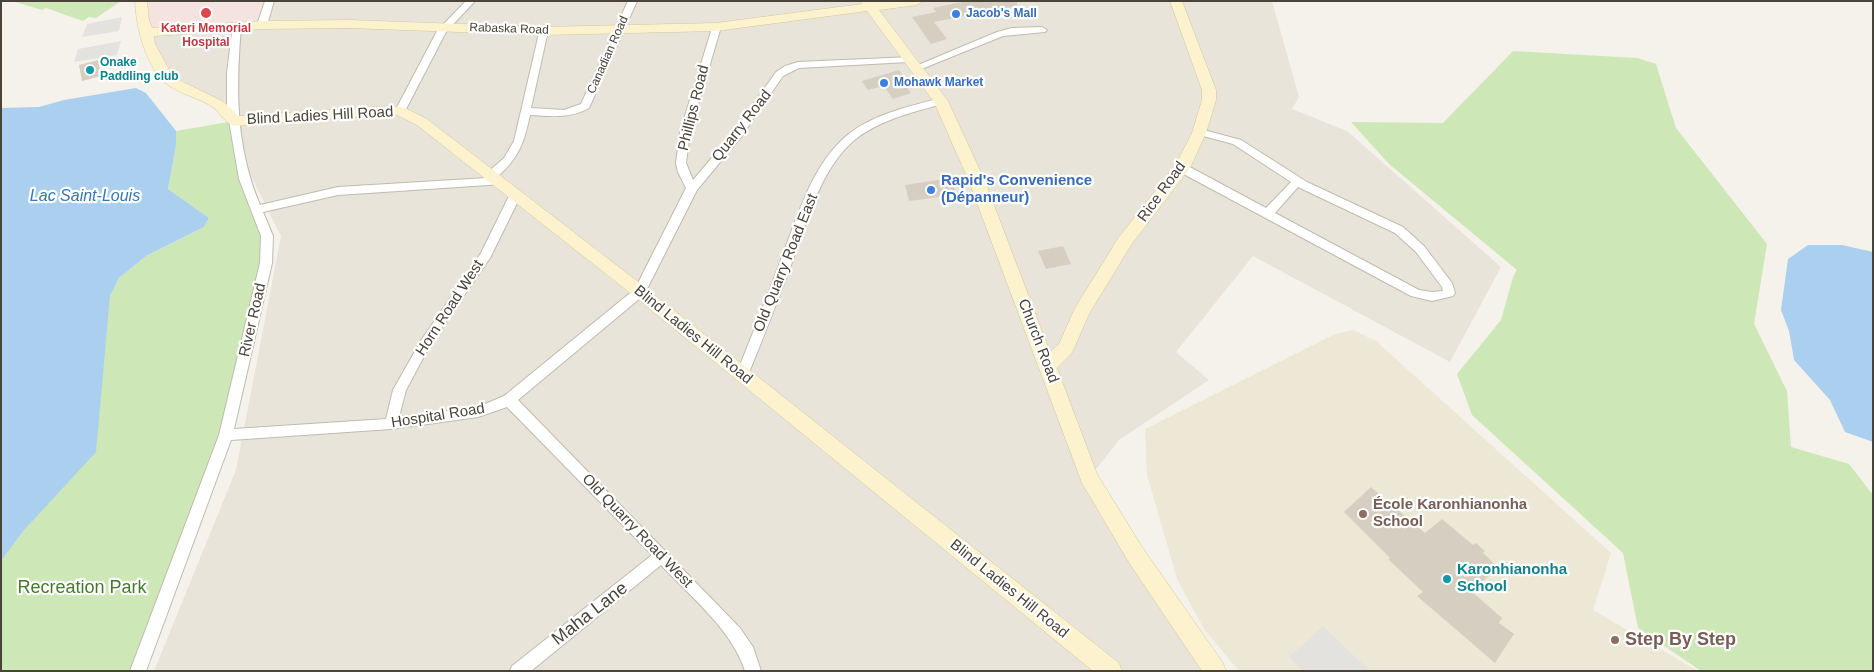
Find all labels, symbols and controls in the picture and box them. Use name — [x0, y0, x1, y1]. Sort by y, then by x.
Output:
marker: Kateri Memorial Hospital — [199, 6, 213, 20]
place label: Jacob's Mall — [966, 7, 1037, 21]
marker: Jacob's Mall — [950, 8, 962, 20]
street label: Canadian Road — [584, 14, 632, 96]
street label: Rabaska Road — [469, 20, 549, 38]
place label: Kateri Memorial Hospital — [161, 22, 251, 50]
place label: Onake Paddling club — [100, 56, 179, 84]
street label: Phillips Road — [675, 63, 713, 153]
marker: Onake Paddling club — [84, 64, 96, 76]
place label: Mohawk Market — [894, 76, 983, 90]
marker: Mohawk Market — [878, 77, 890, 89]
street label: Quarry Road — [708, 87, 776, 165]
street label: Blind Ladies Hill Road — [246, 103, 394, 129]
street label: Rice Road — [1134, 158, 1190, 226]
place label: Rapid's Convenience (Dépanneur) — [941, 172, 1092, 207]
marker: Rapid's Convenience (Dépanneur) — [925, 184, 937, 196]
water label: Lac Saint-Louis — [30, 187, 140, 207]
street label: Old Quarry Road East — [750, 191, 822, 335]
street label: Horn Road West — [412, 257, 488, 359]
street label: River Road — [236, 281, 270, 359]
street label: Blind Ladies Hill Road — [630, 282, 756, 388]
street label: Church Road — [1014, 297, 1062, 385]
street label: Hospital Road — [390, 400, 486, 432]
street label: Old Quarry Road West — [578, 470, 696, 592]
place label: École Karonhianonha School — [1373, 496, 1527, 531]
marker: École Karonhianonha School — [1357, 508, 1369, 520]
street label: Blind Ladies Hill Road — [946, 536, 1072, 642]
place label: Karonhianonha School — [1457, 561, 1567, 596]
marker: Karonhianonha School — [1441, 573, 1453, 585]
park label: Recreation Park — [17, 577, 147, 599]
street label: Maha Lane — [548, 578, 632, 650]
place label: Step By Step — [1625, 629, 1736, 651]
marker: Step By Step — [1609, 634, 1621, 646]

